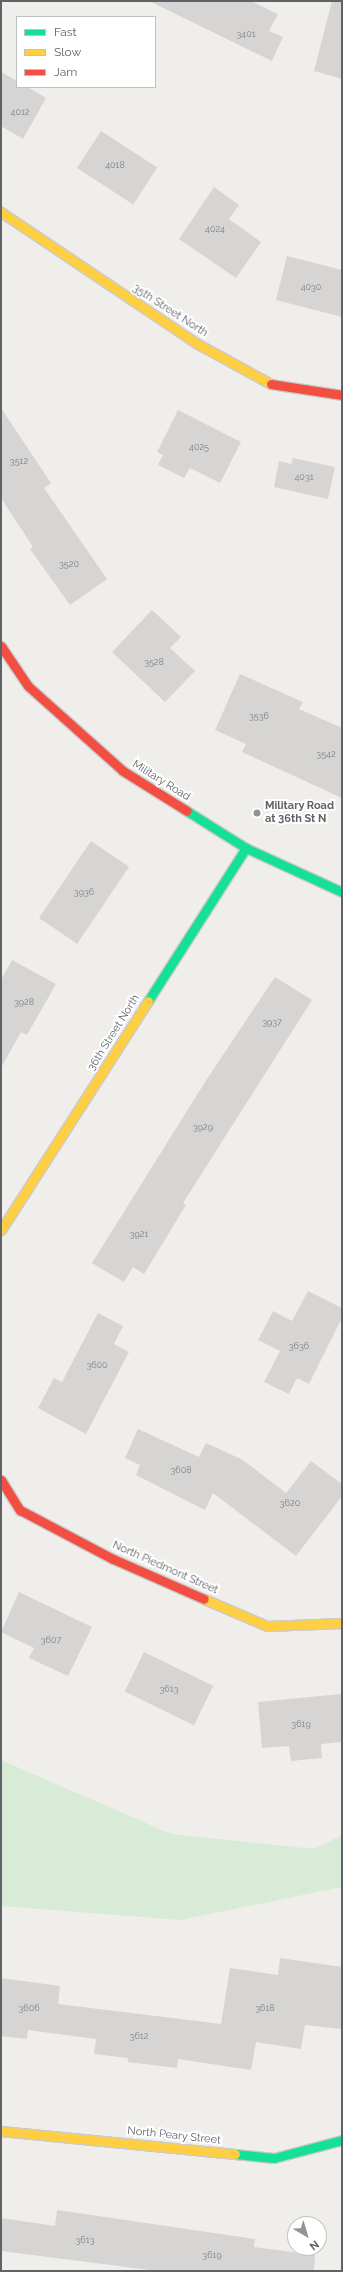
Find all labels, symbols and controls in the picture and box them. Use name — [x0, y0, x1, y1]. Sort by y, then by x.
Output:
legend — [16, 16, 156, 88]
text: Fast — [54, 25, 77, 39]
house number: 3401 — [236, 29, 256, 39]
text: Slow — [54, 45, 81, 59]
text: Jam — [54, 65, 77, 79]
house number: 4012 — [11, 107, 29, 117]
house number: 4018 — [105, 160, 125, 170]
house number: 4024 — [205, 224, 225, 234]
street label: 35th Street North — [130, 282, 210, 340]
house number: 4030 — [301, 282, 321, 292]
house number: 4025 — [189, 442, 209, 452]
house number: 3512 — [10, 456, 28, 466]
house number: 4031 — [294, 472, 314, 482]
house number: 3520 — [59, 559, 79, 569]
house number: 3528 — [144, 657, 164, 667]
house number: 3536 — [249, 711, 269, 721]
house number: 3542 — [316, 749, 336, 759]
street label: Military Road — [129, 758, 193, 804]
place label: Military Road at 36th St N — [265, 800, 334, 826]
marker: Military Road at 36th St N — [252, 808, 262, 818]
house number: 3936 — [74, 887, 94, 897]
street label: 36th Street North — [85, 992, 143, 1074]
house number: 3928 — [14, 997, 34, 1007]
house number: 3937 — [262, 1017, 282, 1027]
house number: 3929 — [193, 1122, 213, 1132]
house number: 3921 — [130, 1229, 148, 1239]
house number: 3636 — [289, 1341, 309, 1351]
house number: 3600 — [86, 1360, 108, 1370]
house number: 3608 — [170, 1465, 192, 1475]
house number: 3620 — [280, 1498, 300, 1508]
street label: North Piedmont Street — [110, 1539, 220, 1597]
house number: 3607 — [41, 1635, 61, 1645]
house number: 3613 — [160, 1684, 178, 1694]
house number: 3619 — [291, 1719, 311, 1729]
house number: 3606 — [18, 2003, 40, 2013]
house number: 3618 — [255, 2003, 275, 2013]
house number: 3612 — [130, 2031, 148, 2041]
street label: North Peary Street — [127, 2125, 221, 2147]
north arrow — [287, 2216, 327, 2256]
house number: 3613 — [76, 2235, 94, 2245]
text: N — [307, 2237, 321, 2253]
house number: 3619 — [202, 2250, 222, 2260]

